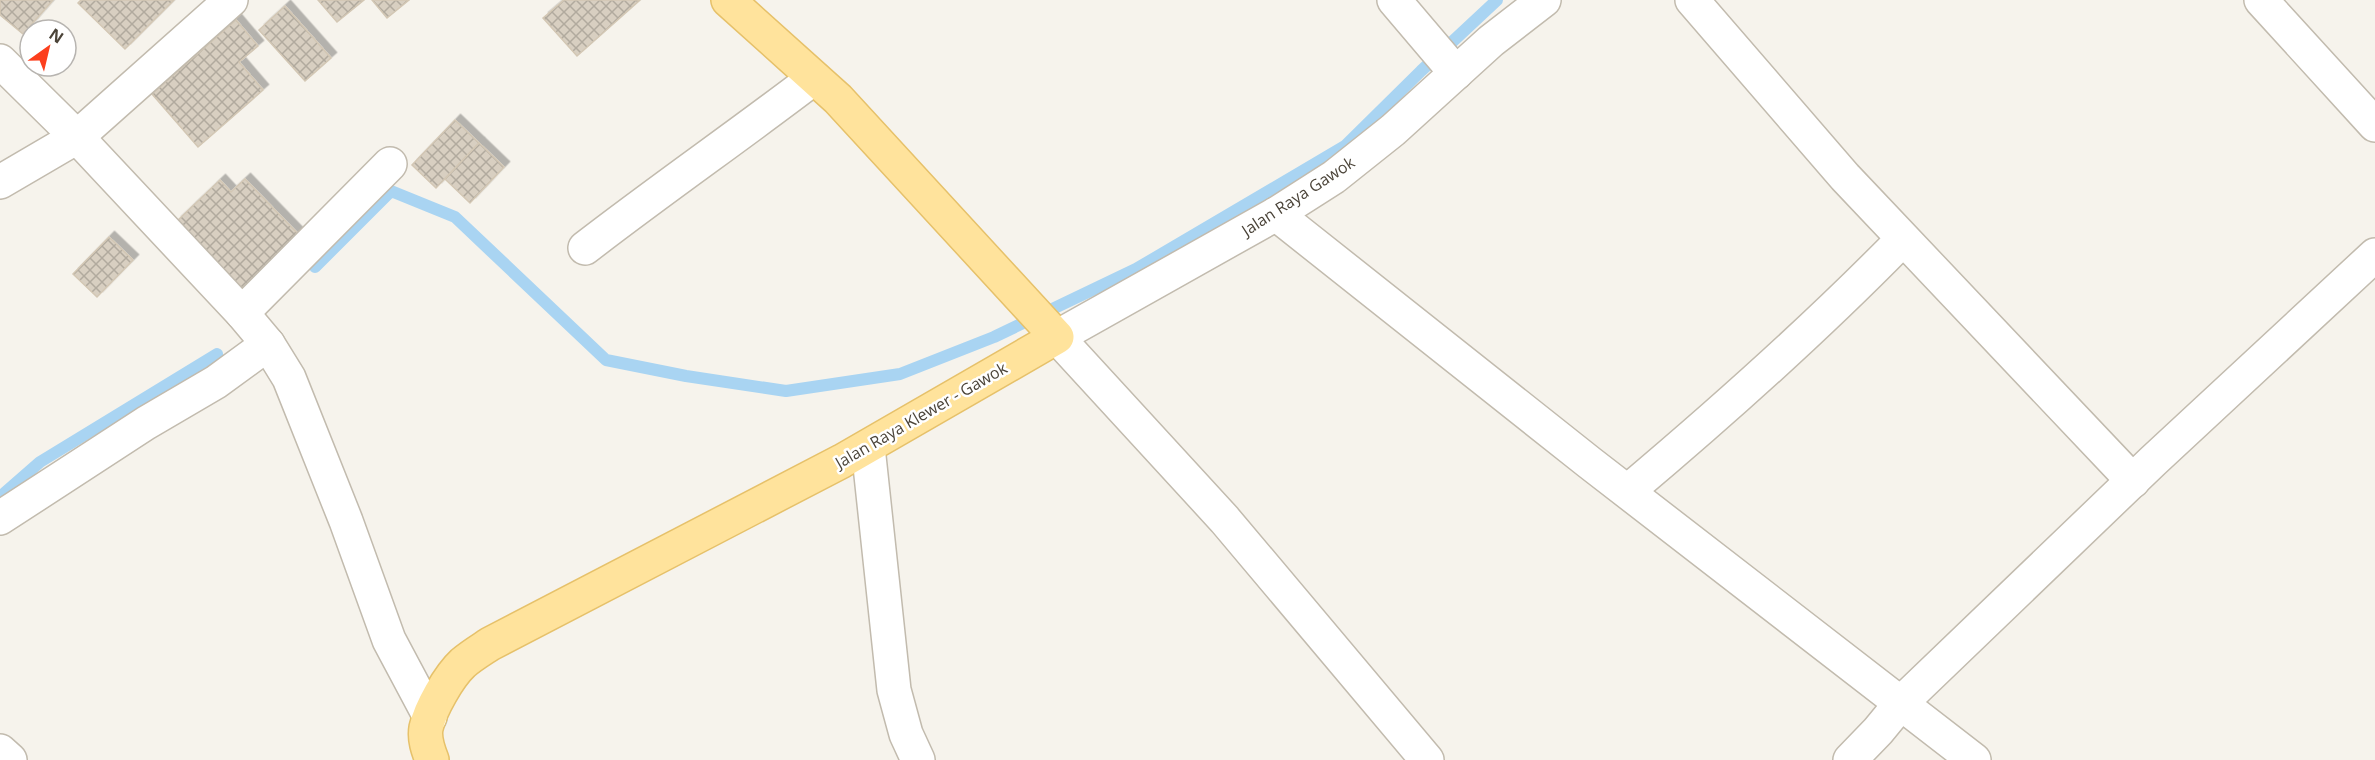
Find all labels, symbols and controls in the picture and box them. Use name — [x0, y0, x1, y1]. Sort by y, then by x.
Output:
north arrow — [18, 18, 78, 78]
text: N — [45, 23, 68, 48]
street label: Jalan Raya Gawok — [1235, 151, 1359, 242]
street label: Jalan Raya Klewer - Gawok — [829, 356, 1011, 474]

